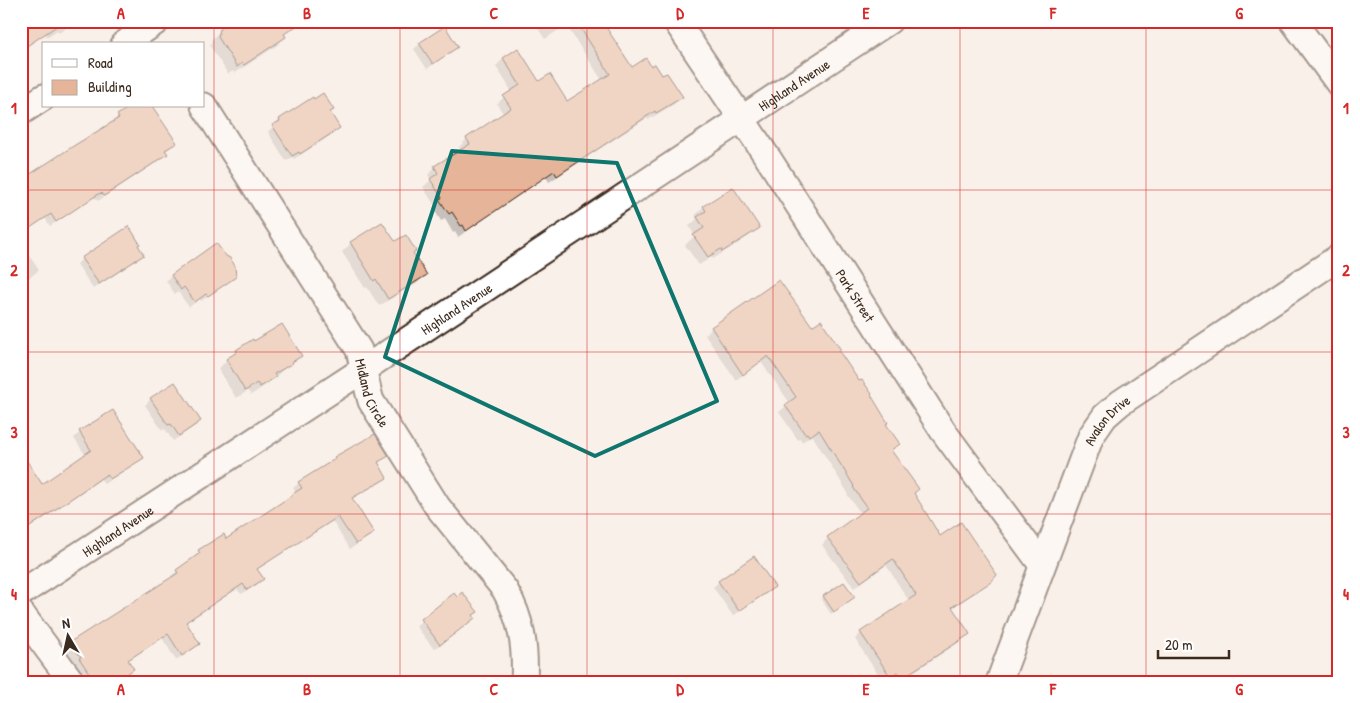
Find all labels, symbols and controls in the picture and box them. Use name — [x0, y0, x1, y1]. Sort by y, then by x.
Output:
text: A — [117, 2, 125, 24]
text: B — [303, 2, 311, 24]
text: C — [490, 2, 499, 24]
text: D — [676, 2, 684, 24]
text: E — [862, 2, 870, 24]
text: F — [1049, 2, 1057, 24]
text: G — [1235, 2, 1243, 24]
legend — [42, 42, 205, 108]
text: Road — [88, 52, 113, 73]
street label: Highland Avenue — [754, 54, 833, 115]
text: Building — [88, 76, 132, 97]
text: 1 — [11, 97, 17, 119]
text: 1 — [1343, 97, 1349, 119]
text: 2 — [10, 259, 18, 281]
text: 2 — [1342, 259, 1350, 281]
street label: Park Street — [832, 265, 880, 325]
street label: Highland Avenue — [417, 277, 496, 339]
street label: Midland Circle — [352, 357, 394, 431]
street label: Avalon Drive — [1079, 389, 1134, 448]
text: 3 — [10, 421, 18, 443]
text: 3 — [1342, 421, 1350, 443]
street label: Highland Avenue — [78, 500, 157, 560]
text: 4 — [11, 583, 17, 605]
text: 4 — [1343, 583, 1349, 605]
north arrow — [42, 610, 92, 660]
text: N — [61, 613, 72, 633]
scale bar — [1158, 628, 1229, 660]
text: 20 m — [1165, 634, 1192, 655]
text: A — [117, 678, 125, 700]
text: B — [303, 678, 311, 700]
text: C — [490, 678, 499, 700]
text: D — [676, 678, 684, 700]
text: E — [862, 678, 870, 700]
text: F — [1049, 678, 1057, 700]
text: G — [1235, 678, 1243, 700]

